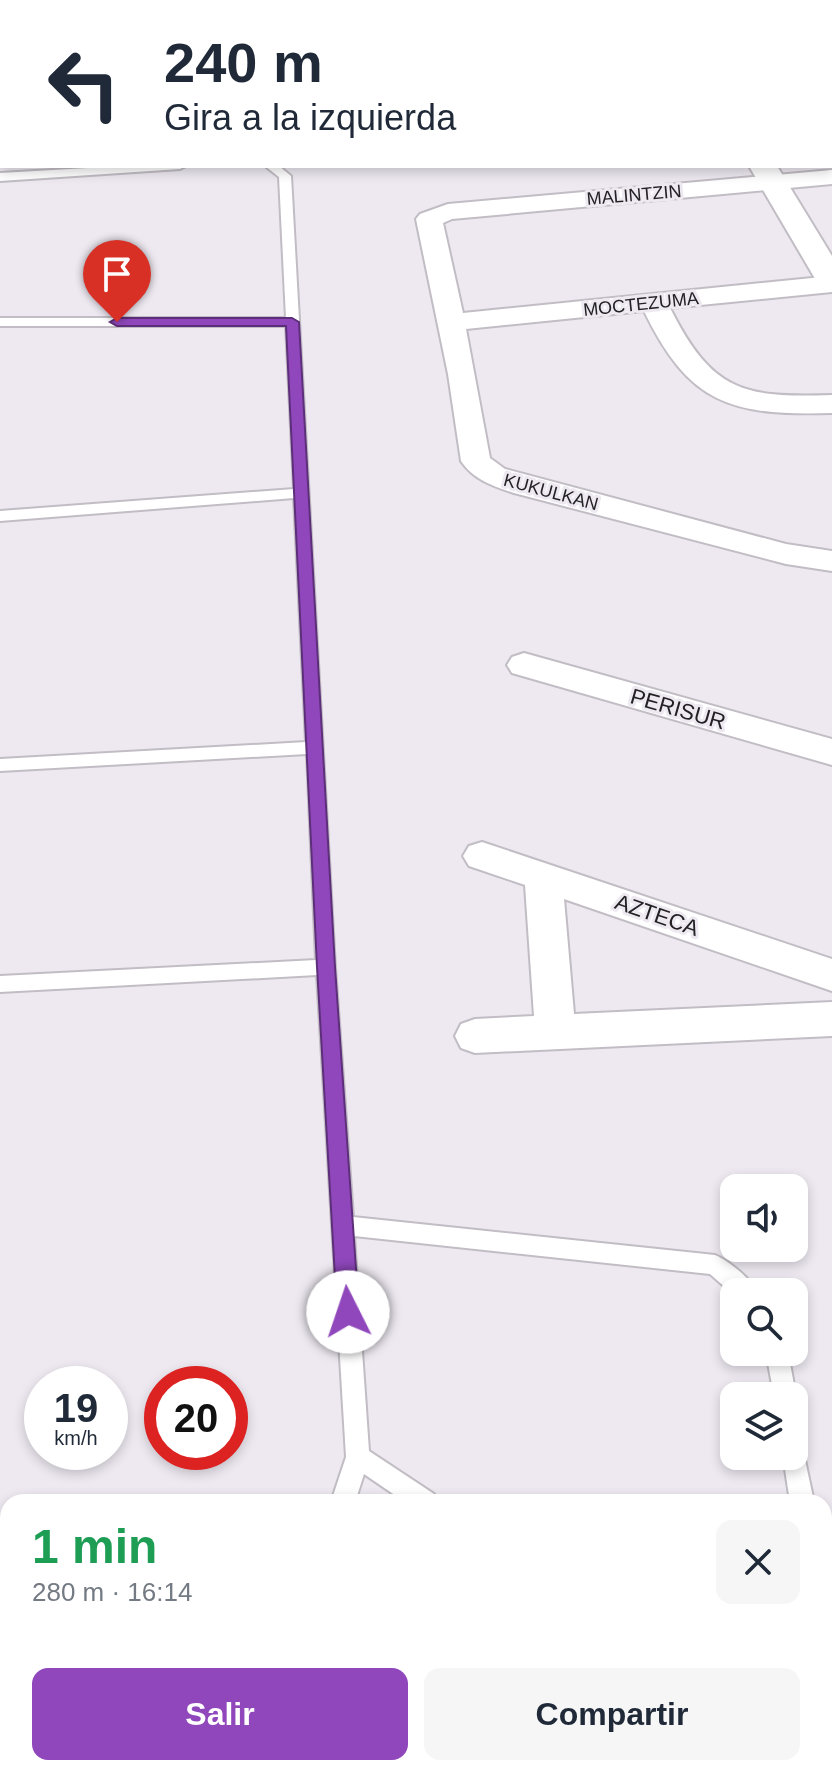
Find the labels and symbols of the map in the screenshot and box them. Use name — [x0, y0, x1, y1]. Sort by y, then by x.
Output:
street label: MALINTZIN — [586, 181, 682, 209]
pin — [83, 240, 151, 322]
street label: MOCTEZUMA — [582, 288, 700, 320]
street label: KUKULKAN — [502, 470, 600, 514]
street label: PERISUR — [628, 684, 728, 734]
street label: AZTECA — [612, 889, 702, 941]
position arrow — [306, 1270, 390, 1354]
speed limit sign: 20 — [144, 1366, 248, 1470]

